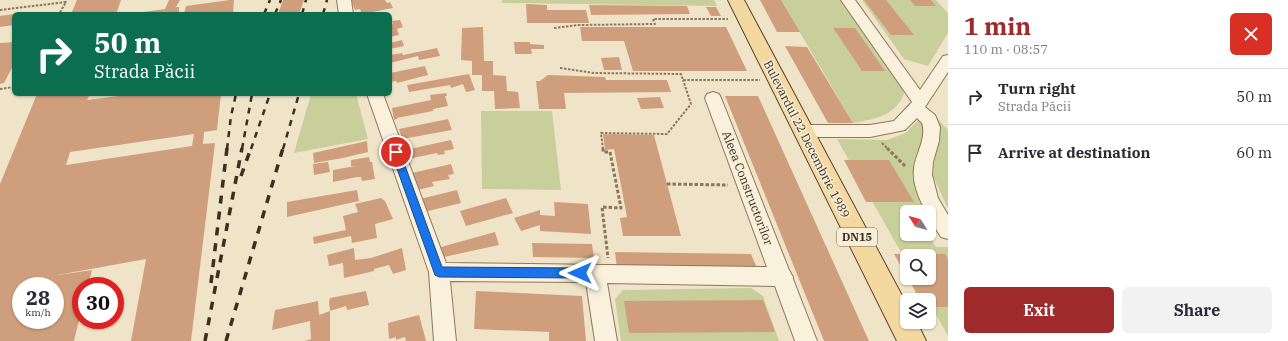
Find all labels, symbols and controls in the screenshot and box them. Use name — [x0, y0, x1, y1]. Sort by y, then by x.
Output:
text: 1 min — [964, 10, 1031, 42]
button: close — [1230, 13, 1272, 55]
text: 50 m — [94, 24, 161, 61]
icon: right — [28, 28, 80, 80]
text: 110 m · 08:57 — [964, 41, 1048, 58]
street label: Bulevardul 22 Decembrie 1989 — [761, 58, 853, 220]
text: Strada Păcii — [94, 60, 195, 83]
text: Turn right — [998, 79, 1076, 98]
icon: right — [964, 86, 986, 108]
text: 50 m — [1236, 87, 1272, 106]
text: Strada Păcii — [998, 98, 1071, 115]
street label: Aleea Constructorilor — [719, 129, 777, 248]
pin — [379, 135, 413, 169]
icon: arrive — [385, 141, 407, 163]
icon: arrive — [964, 142, 986, 164]
text: Arrive at destination — [998, 143, 1150, 162]
text: 60 m — [1236, 143, 1272, 162]
north arrow — [900, 205, 936, 241]
map controls — [900, 205, 936, 329]
road number: DN15 — [837, 228, 877, 246]
button: search — [900, 249, 936, 285]
position arrow — [559, 252, 601, 294]
speed limit sign: 30 — [72, 277, 124, 329]
text: 28 — [26, 284, 50, 311]
button: Exit — [964, 287, 1114, 333]
button: Share — [1122, 287, 1272, 333]
button: layers — [900, 293, 936, 329]
text: km/h — [25, 306, 51, 319]

